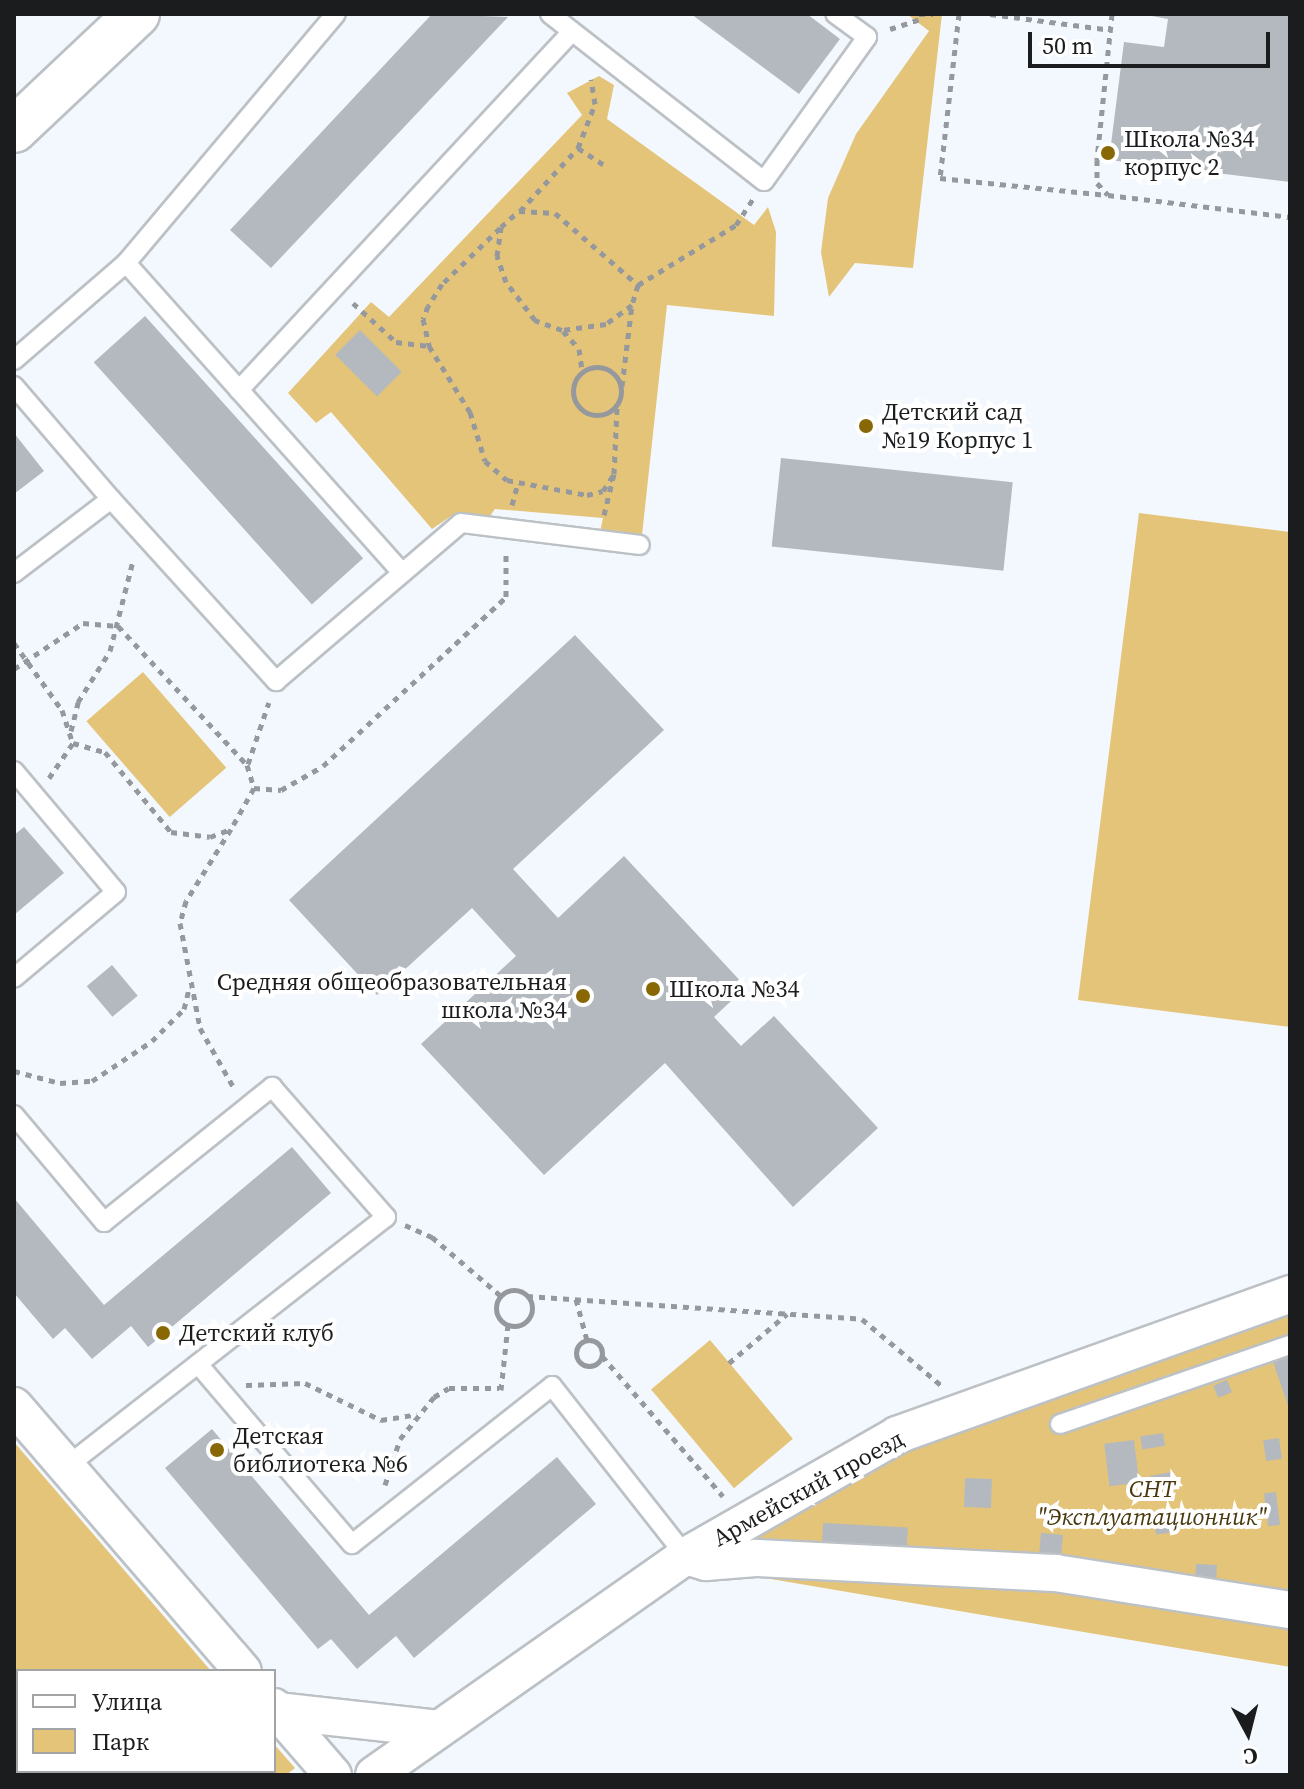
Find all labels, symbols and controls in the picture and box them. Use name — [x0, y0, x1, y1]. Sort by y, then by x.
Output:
scale bar — [1032, 16, 1274, 66]
text: 50 m — [1042, 29, 1093, 62]
place label: Школа №34 корпус 2 — [1124, 125, 1254, 181]
marker: Школа №34 корпус 2 — [1099, 144, 1117, 162]
place label: Детский сад №19 Корпус 1 — [882, 398, 1033, 454]
marker: Детский сад №19 Корпус 1 — [857, 417, 875, 435]
place label: Средняя общеобразовательная школа №34 — [217, 968, 567, 1024]
place label: Школа №34 — [669, 975, 799, 1003]
marker: Школа №34 — [644, 980, 662, 998]
marker: Средняя общеобразовательная школа №34 — [574, 987, 592, 1005]
place label: Детский клуб — [179, 1319, 334, 1347]
marker: Детский клуб — [154, 1324, 172, 1342]
place label: Детская библиотека №6 — [233, 1422, 408, 1478]
street label: Армейский проезд — [707, 1424, 909, 1552]
marker: Детская библиотека №6 — [208, 1441, 226, 1459]
park label: СНТ "Эксплуатационник" — [1037, 1475, 1267, 1531]
legend — [16, 1669, 276, 1773]
text: Улица — [92, 1685, 162, 1718]
north arrow — [1208, 1693, 1288, 1773]
text: Парк — [92, 1725, 149, 1758]
text: С — [1242, 1741, 1260, 1773]

